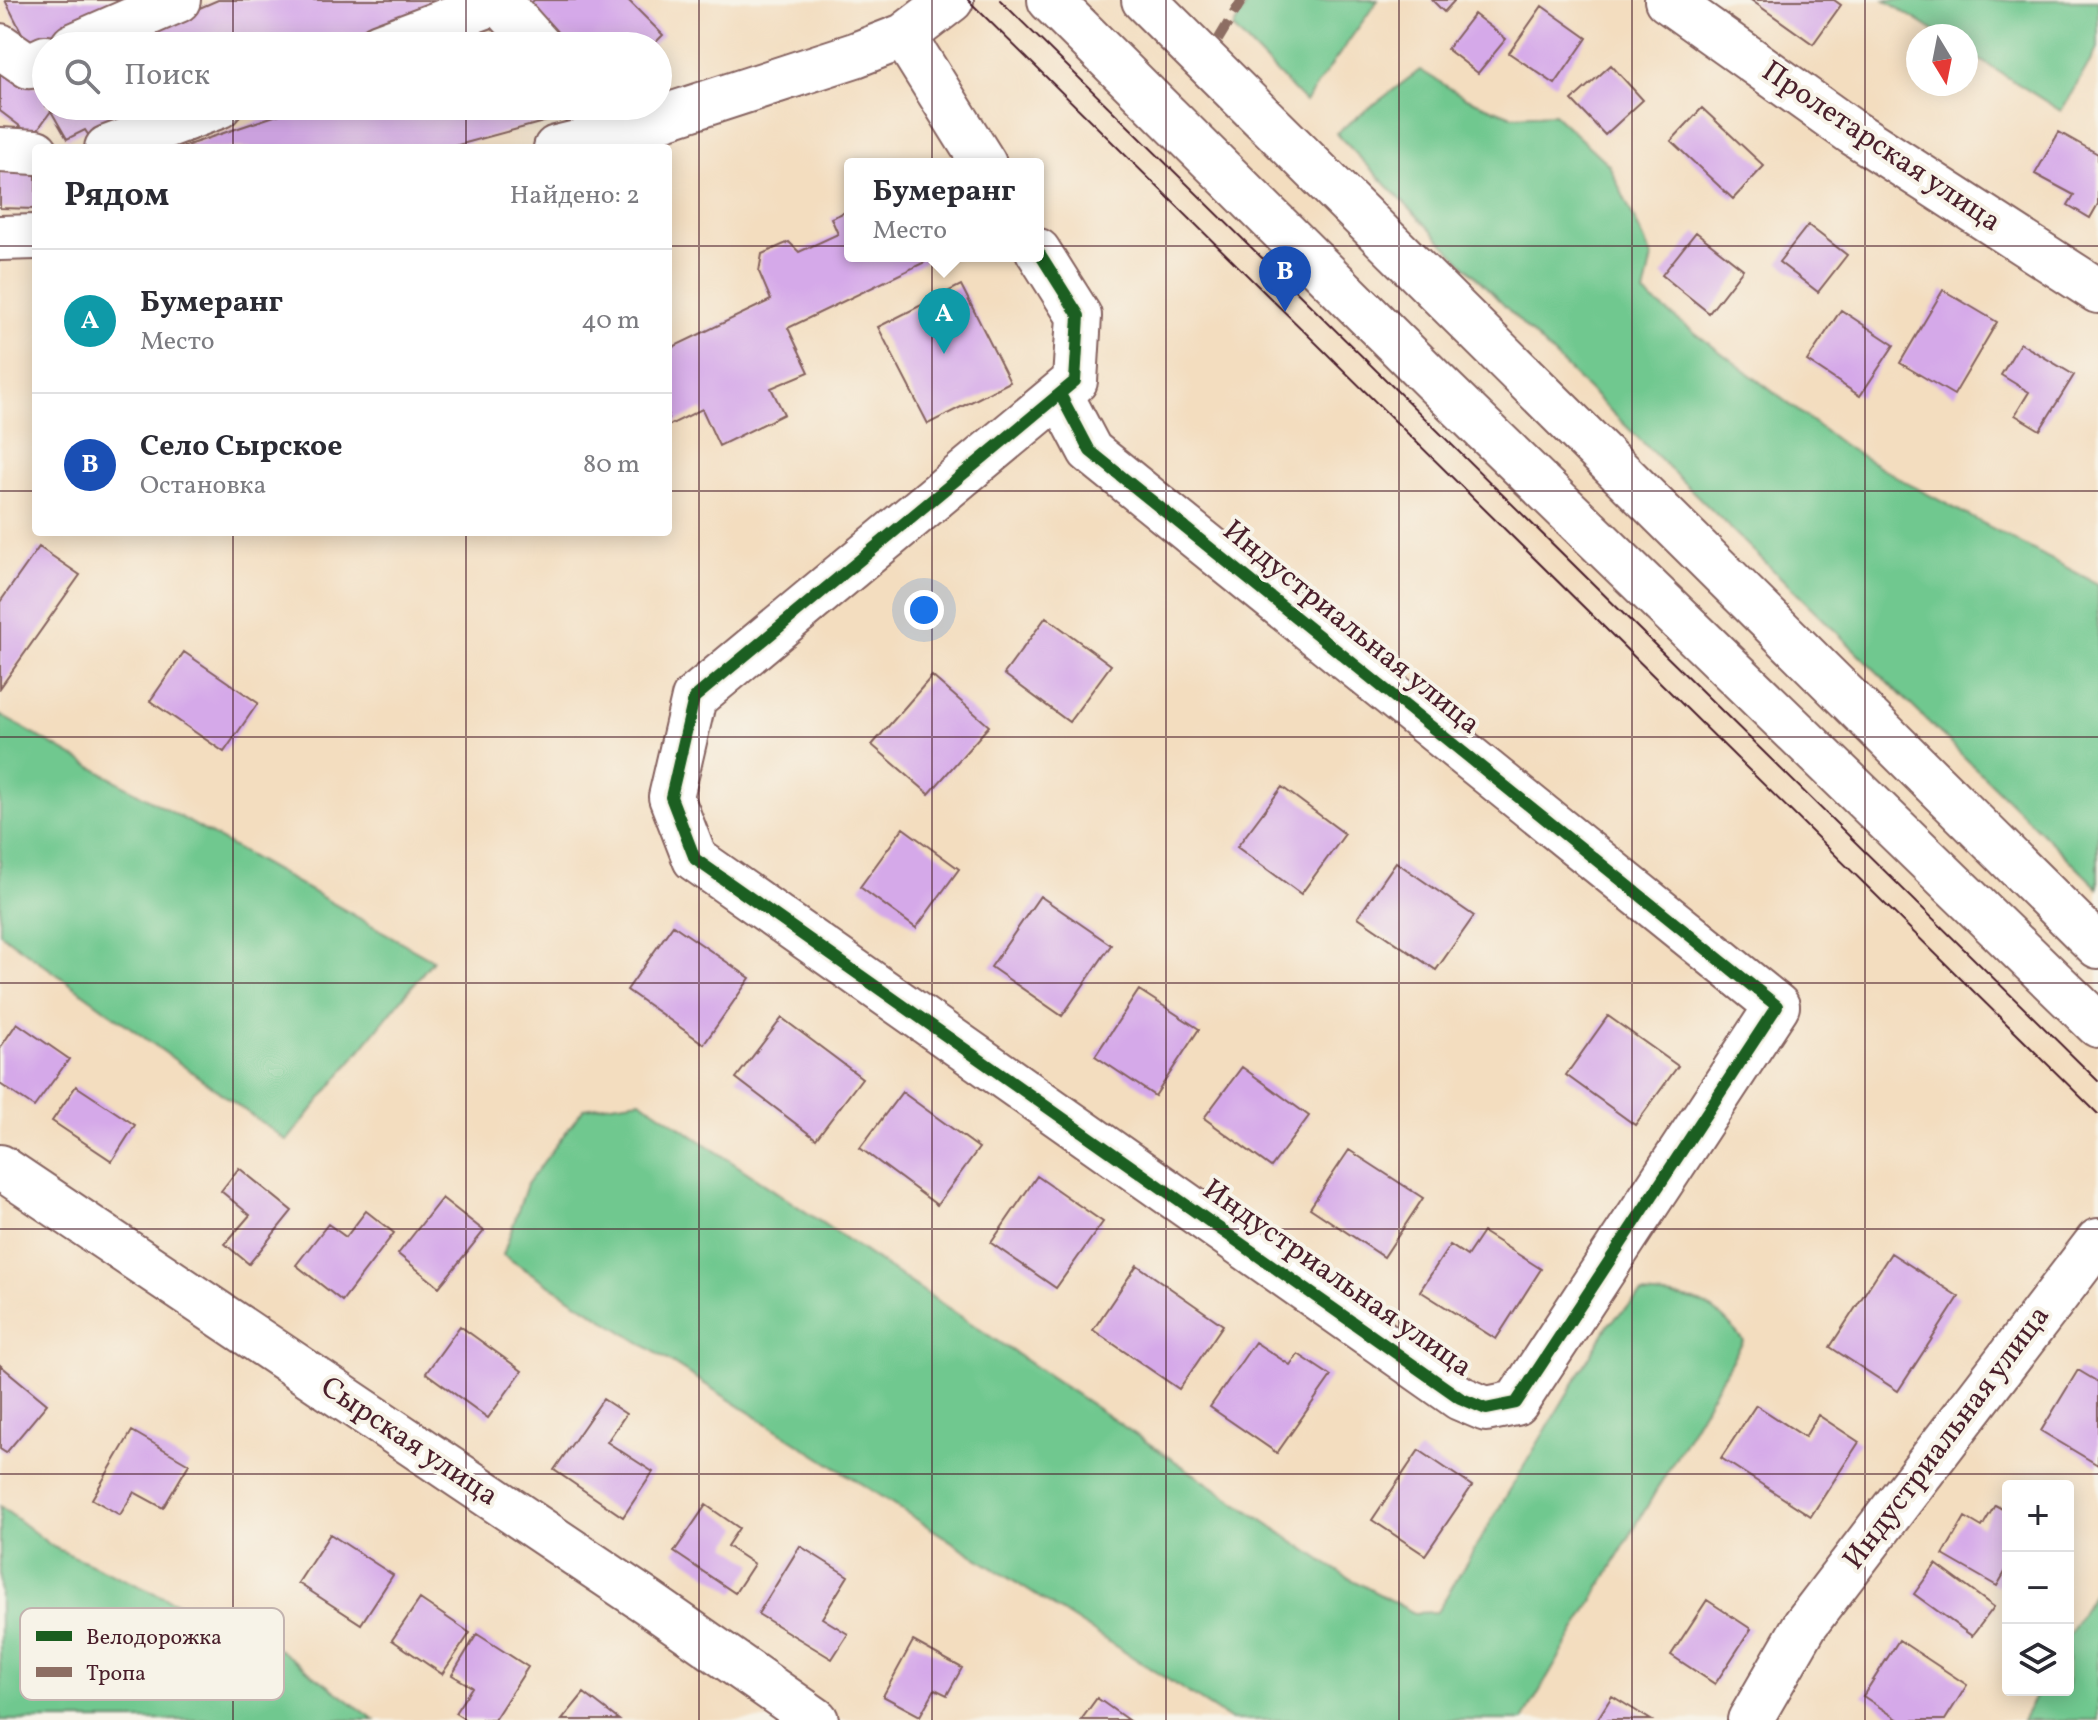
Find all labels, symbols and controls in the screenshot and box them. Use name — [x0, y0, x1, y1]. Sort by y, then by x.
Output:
north arrow — [1906, 24, 1978, 96]
search box — [32, 32, 672, 120]
street label: Пролетарская улица — [1753, 51, 2009, 243]
icon: search — [60, 54, 104, 98]
text: Поиск — [124, 55, 210, 97]
popup — [844, 158, 1044, 262]
text: Бумеранг — [872, 171, 1016, 213]
text: Рядом — [64, 173, 169, 220]
text: Найдено: 2 — [510, 178, 640, 214]
text: Место — [872, 213, 947, 249]
pin: B — [1259, 246, 1311, 312]
text: Бумеранг — [140, 282, 283, 324]
pin: A — [918, 288, 970, 354]
text: A — [81, 303, 99, 339]
text: 40 m — [581, 303, 640, 339]
text: Место — [140, 324, 215, 360]
text: Село Сырское — [140, 426, 343, 468]
text: B — [81, 447, 99, 483]
text: 80 m — [583, 447, 640, 483]
text: Остановка — [140, 468, 266, 504]
street label: Индустриальная улица — [1213, 511, 1489, 745]
your location — [904, 590, 944, 630]
street label: Индустриальная улица — [1194, 1170, 1480, 1388]
street label: Индустриальная улица — [1834, 1297, 2060, 1579]
street label: Сырская улица — [312, 1367, 506, 1517]
map controls — [2002, 1480, 2074, 1696]
button: + — [2002, 1480, 2074, 1552]
button: − — [2002, 1552, 2074, 1624]
legend — [20, 1608, 284, 1700]
text: Велодорожка — [86, 1623, 222, 1654]
button: layers — [2002, 1624, 2074, 1696]
text: Тропа — [86, 1659, 146, 1690]

